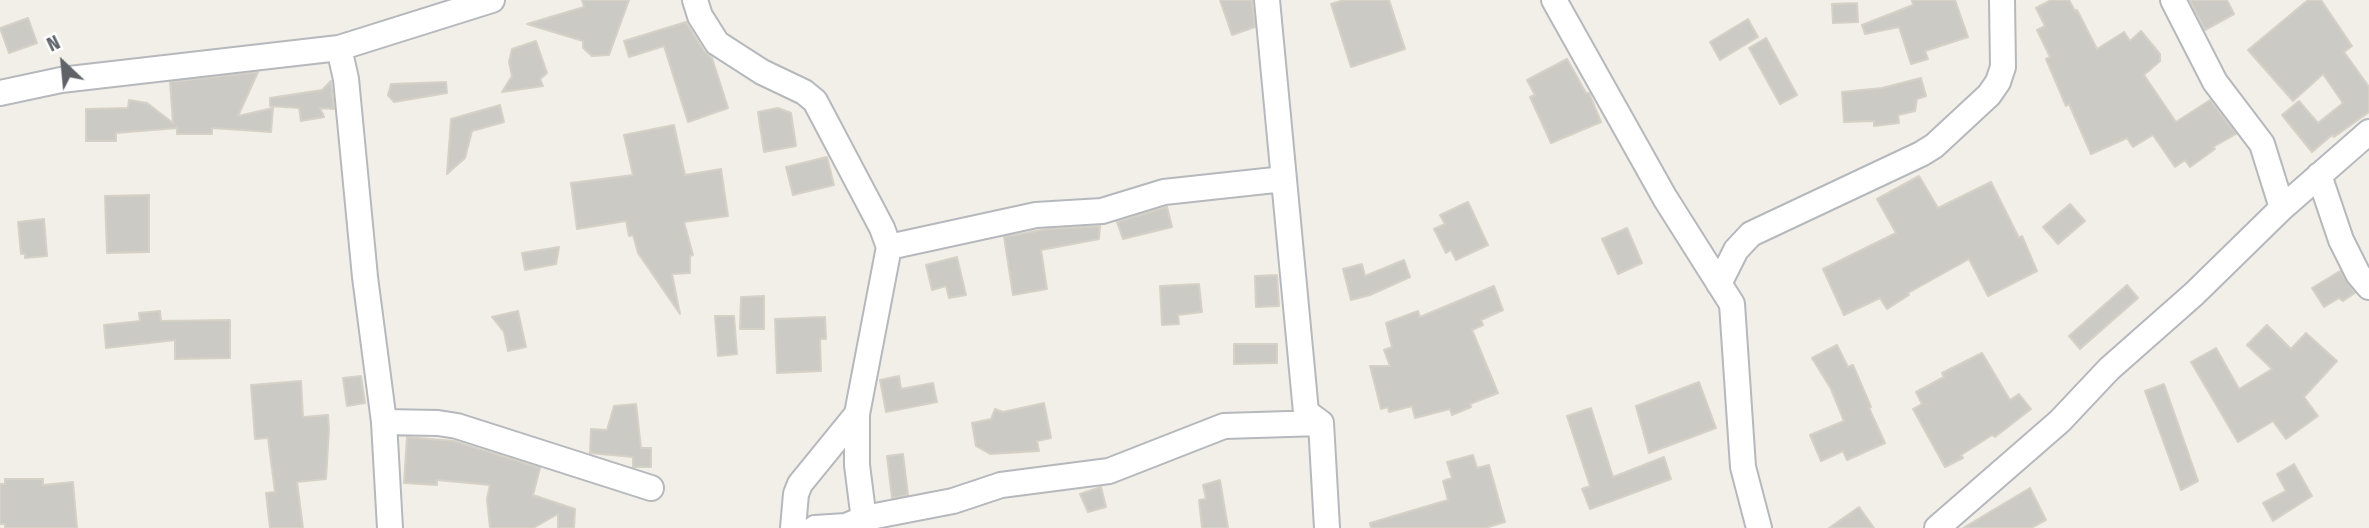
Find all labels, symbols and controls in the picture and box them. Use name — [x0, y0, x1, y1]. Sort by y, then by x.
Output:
north arrow — [28, 28, 98, 98]
text: N — [43, 31, 64, 57]

